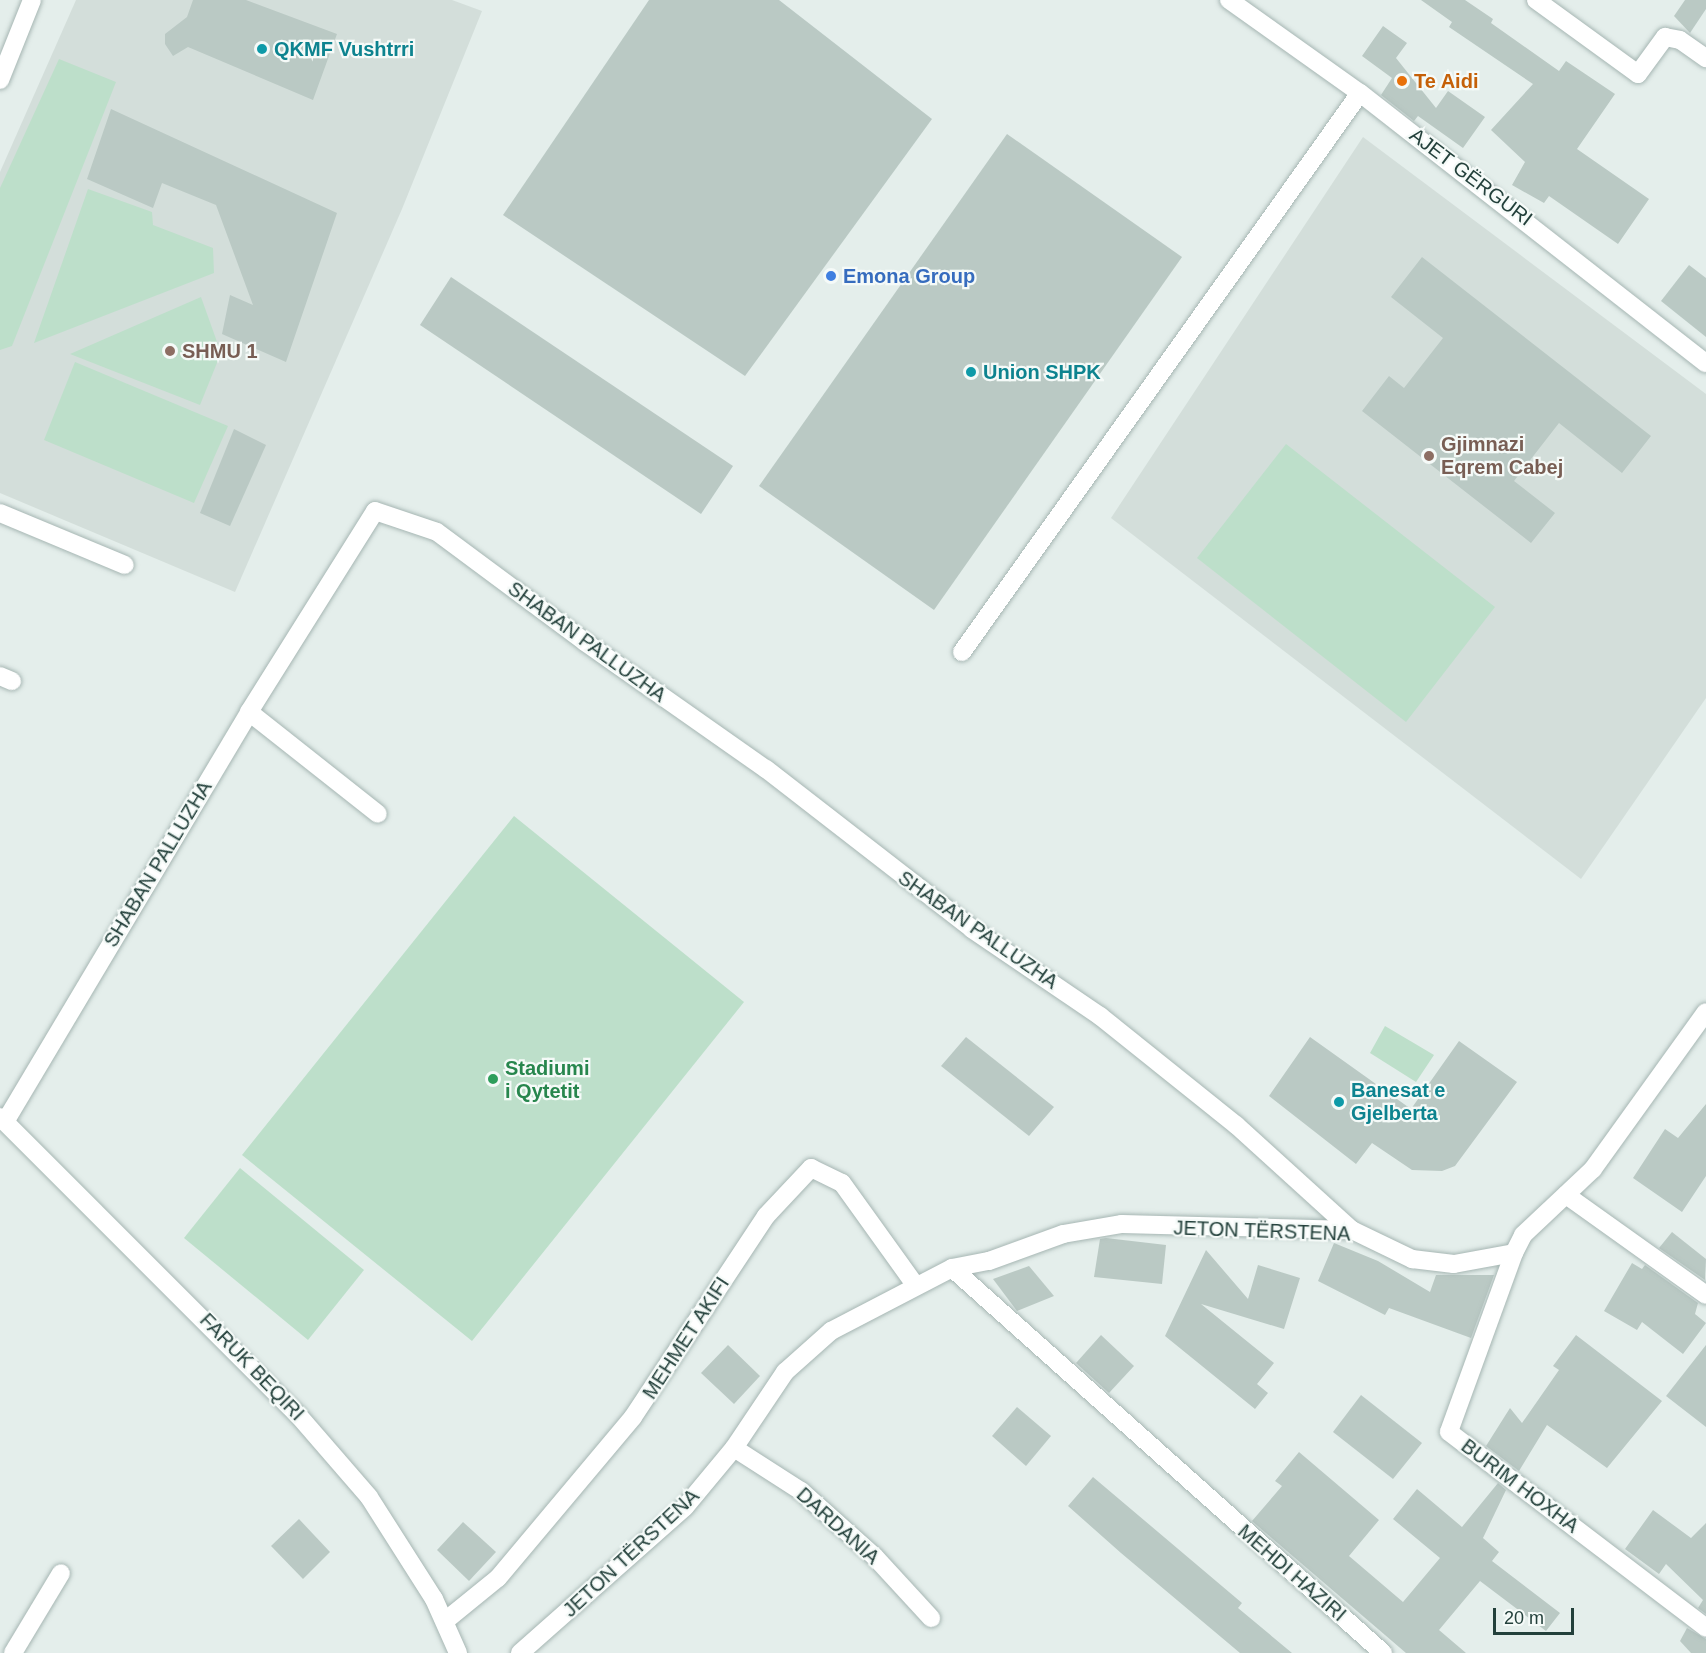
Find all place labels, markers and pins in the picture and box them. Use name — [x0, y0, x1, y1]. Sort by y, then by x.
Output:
place label: QKMF Vushtrri — [274, 37, 414, 61]
marker: QKMF Vushtrri — [255, 42, 269, 56]
place label: Te Aidi — [1414, 69, 1479, 93]
marker: Te Aidi — [1395, 74, 1409, 88]
place label: Emona Group — [843, 264, 975, 288]
marker: Emona Group — [824, 269, 838, 283]
place label: SHMU 1 — [182, 339, 258, 363]
marker: SHMU 1 — [163, 344, 177, 358]
place label: Union SHPK — [983, 360, 1101, 384]
marker: Union SHPK — [964, 365, 978, 379]
place label: Gjimnazi Eqrem Cabej — [1441, 432, 1563, 479]
marker: Gjimnazi Eqrem Cabej — [1422, 449, 1436, 463]
place label: Stadiumi i Qytetit — [505, 1056, 589, 1103]
marker: Stadiumi i Qytetit — [486, 1072, 500, 1086]
place label: Banesat e Gjelberta — [1351, 1078, 1445, 1125]
marker: Banesat e Gjelberta — [1332, 1095, 1346, 1109]

